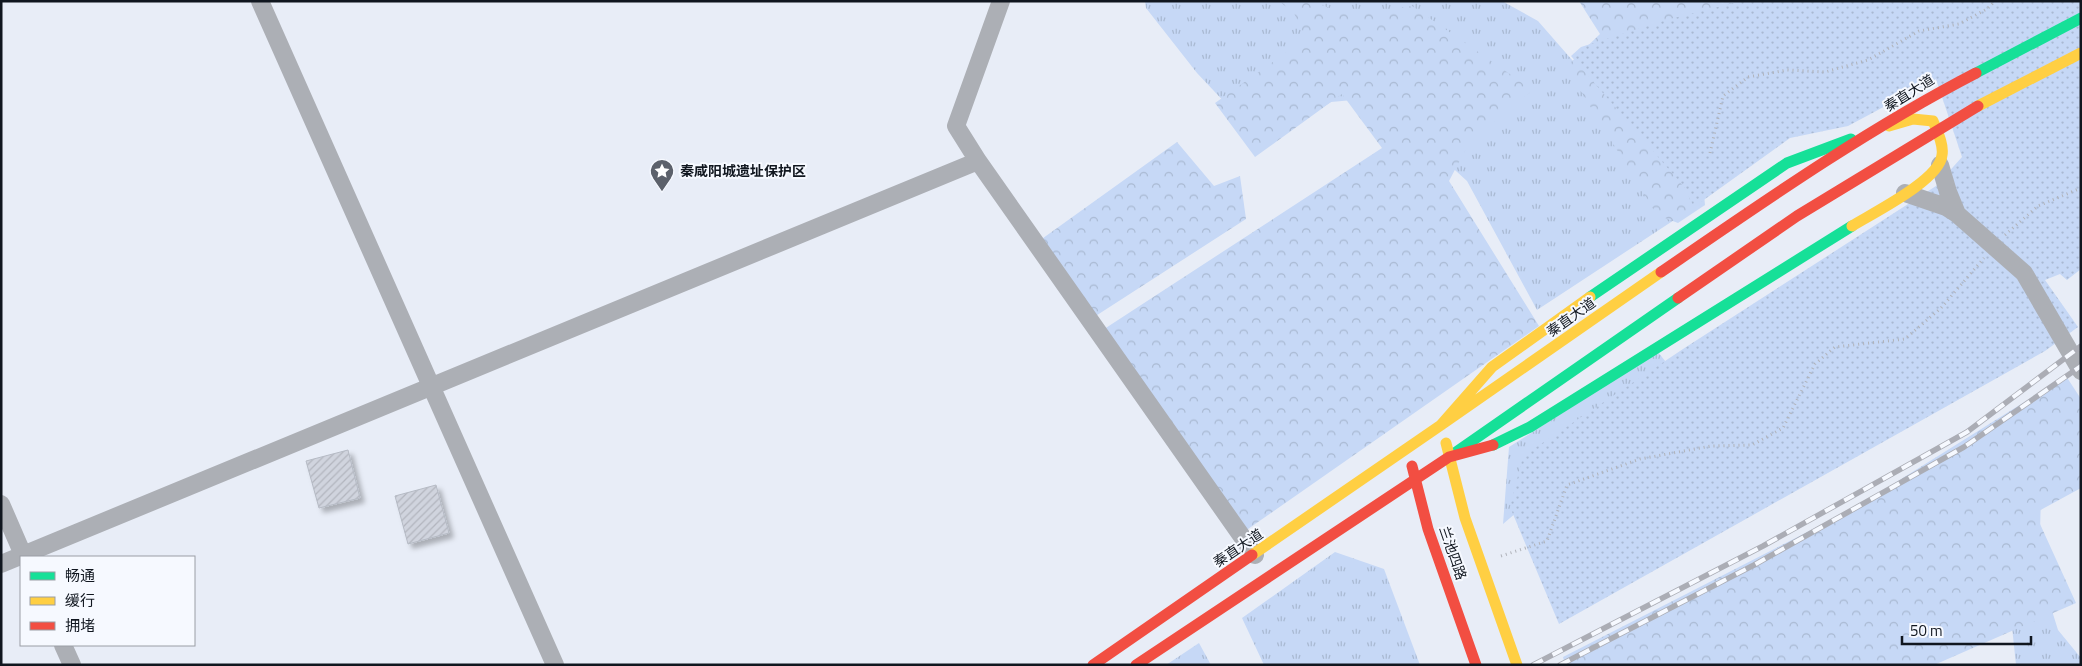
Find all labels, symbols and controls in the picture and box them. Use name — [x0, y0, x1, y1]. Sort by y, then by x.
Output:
street label: 秦直大道 — [1879, 69, 1938, 116]
place icon: 秦咸阳城遗址保护区 — [649, 158, 675, 192]
place label: 秦咸阳城遗址保护区 — [680, 160, 806, 181]
street label: 秦直大道 — [1542, 292, 1600, 341]
street label: 秦直大道 — [1209, 523, 1267, 572]
street label: 兰池四路 — [1434, 523, 1473, 583]
legend — [20, 556, 195, 646]
text: 畅通 — [65, 564, 95, 587]
text: 缓行 — [65, 589, 95, 612]
text: 拥堵 — [65, 614, 95, 637]
scale bar — [1902, 614, 2031, 646]
text: 50 m — [1910, 619, 1943, 642]

